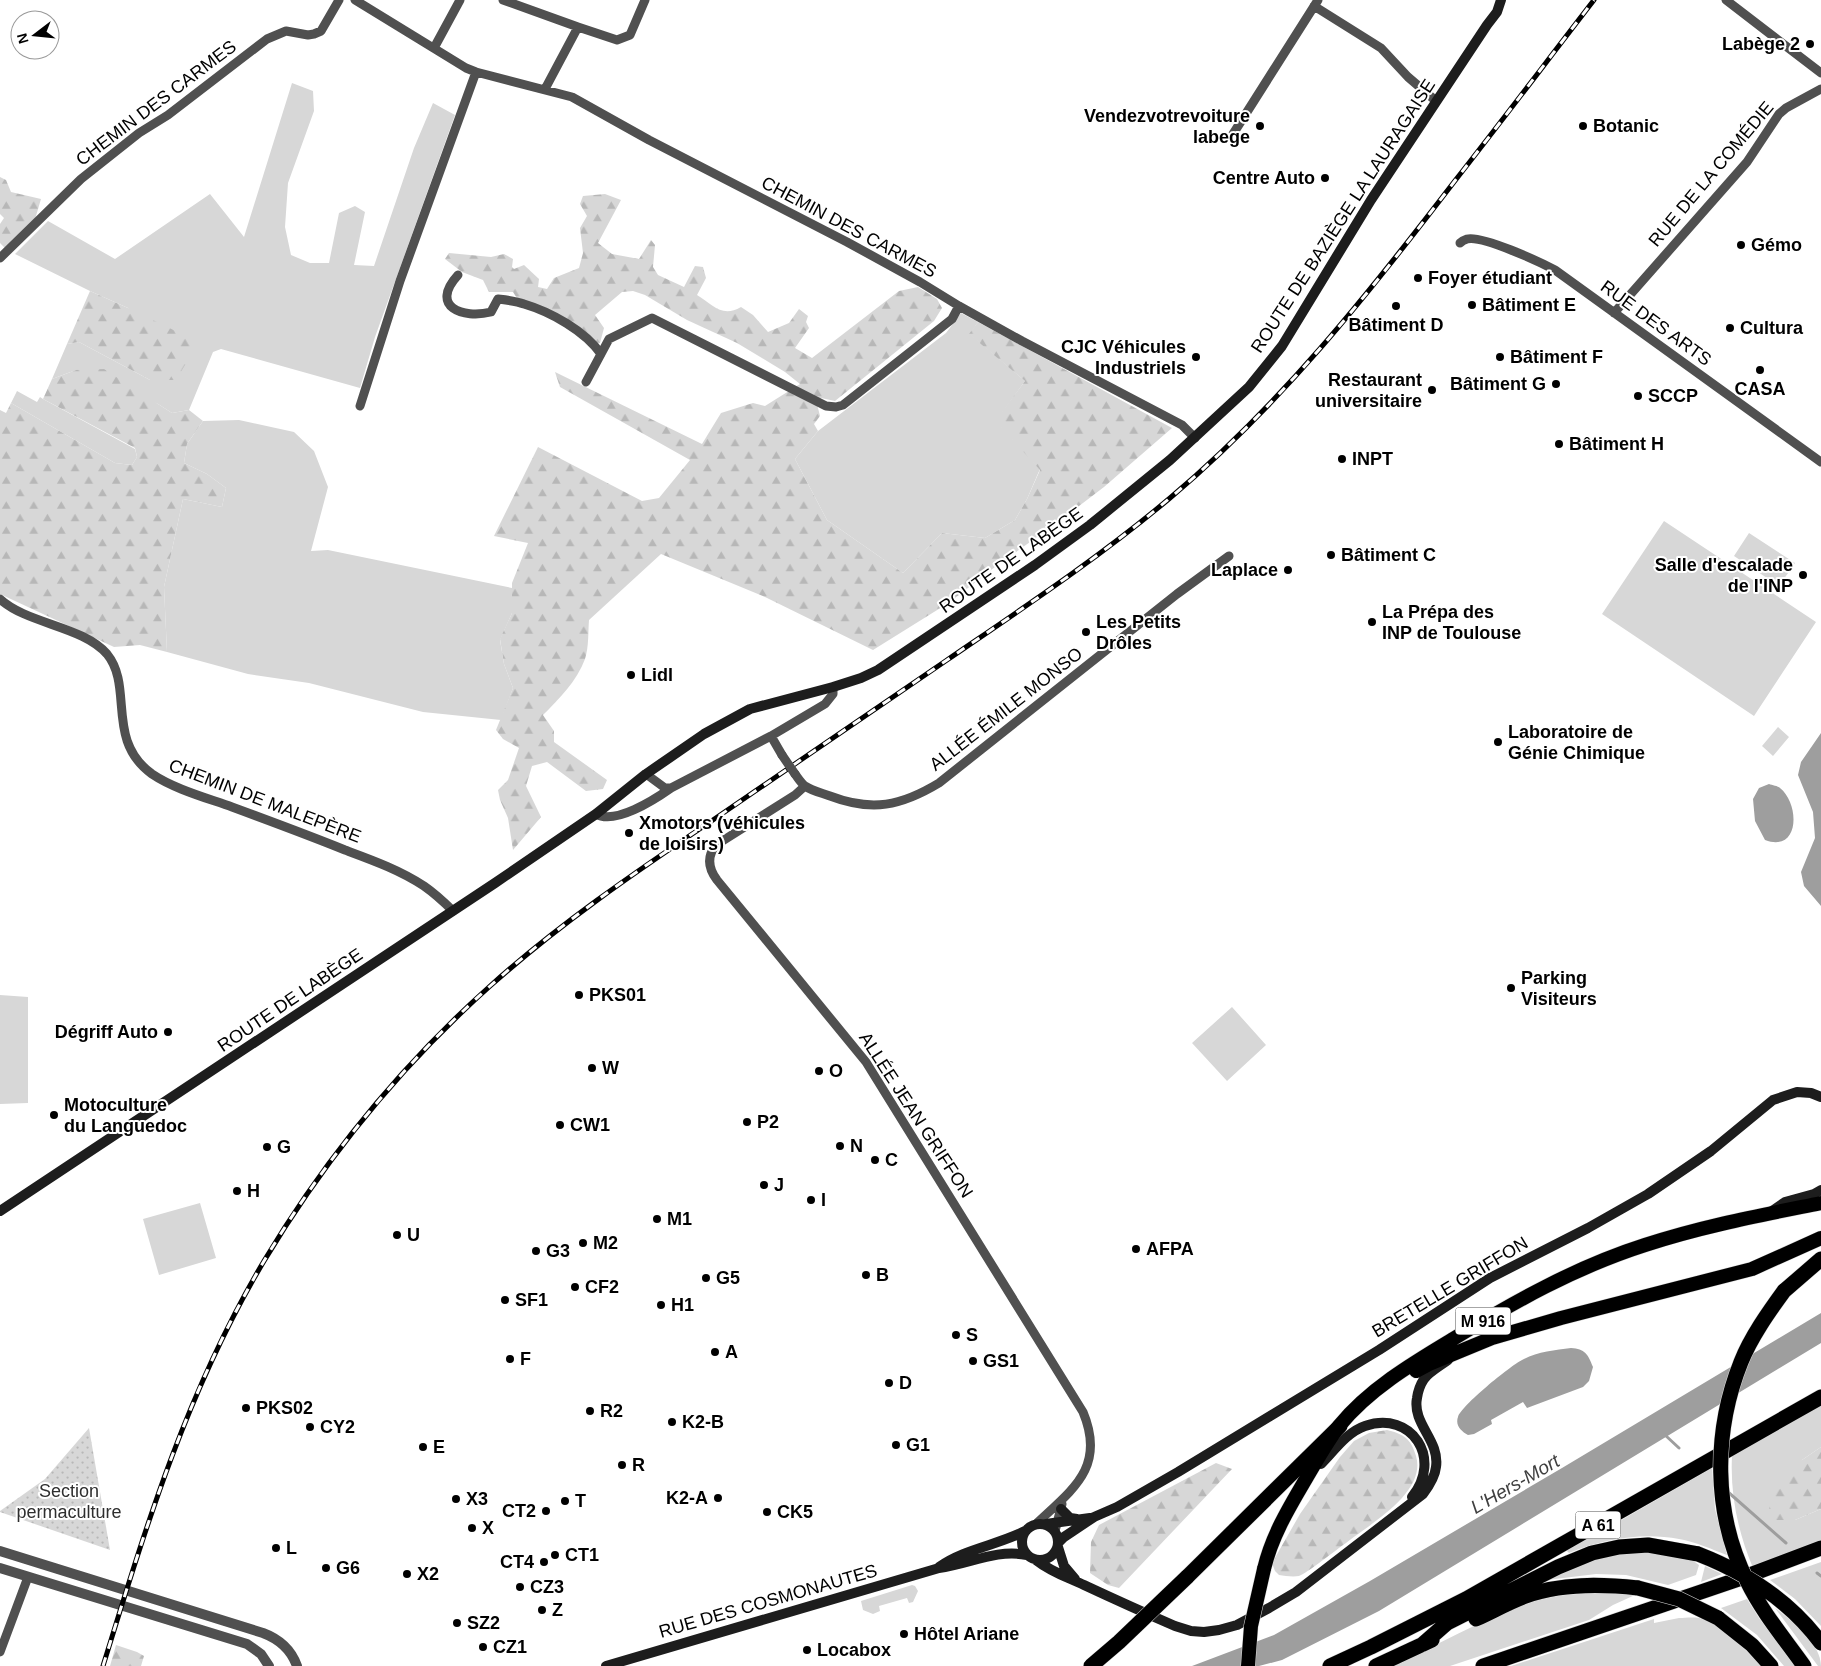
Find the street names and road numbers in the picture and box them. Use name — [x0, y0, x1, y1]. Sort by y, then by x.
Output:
street label: CHEMIN DES CARMES — [72, 36, 240, 170]
street label: ROUTE DE BAZIÈGE LA LAURAGAISE — [1247, 75, 1439, 357]
street label: RUE DE LA COMÉDIE — [1645, 97, 1777, 251]
street label: CHEMIN DES CARMES — [758, 172, 940, 282]
street label: RUE DES ARTS — [1597, 276, 1715, 370]
street label: ROUTE DE LABÈGE — [936, 503, 1086, 617]
street label: ALLÉE ÉMILE MONSO — [926, 643, 1086, 775]
street label: CHEMIN DE MALEPÈRE — [166, 755, 364, 847]
street label: ROUTE DE LABÈGE — [214, 944, 366, 1056]
street label: ALLÉE JEAN GRIFFON — [854, 1028, 978, 1202]
street label: BRETELLE GRIFFON — [1369, 1233, 1531, 1341]
road number: M 916 — [1456, 1308, 1510, 1334]
road number: A 61 — [1576, 1512, 1620, 1538]
street label: RUE DES COSMONAUTES — [657, 1560, 879, 1642]

